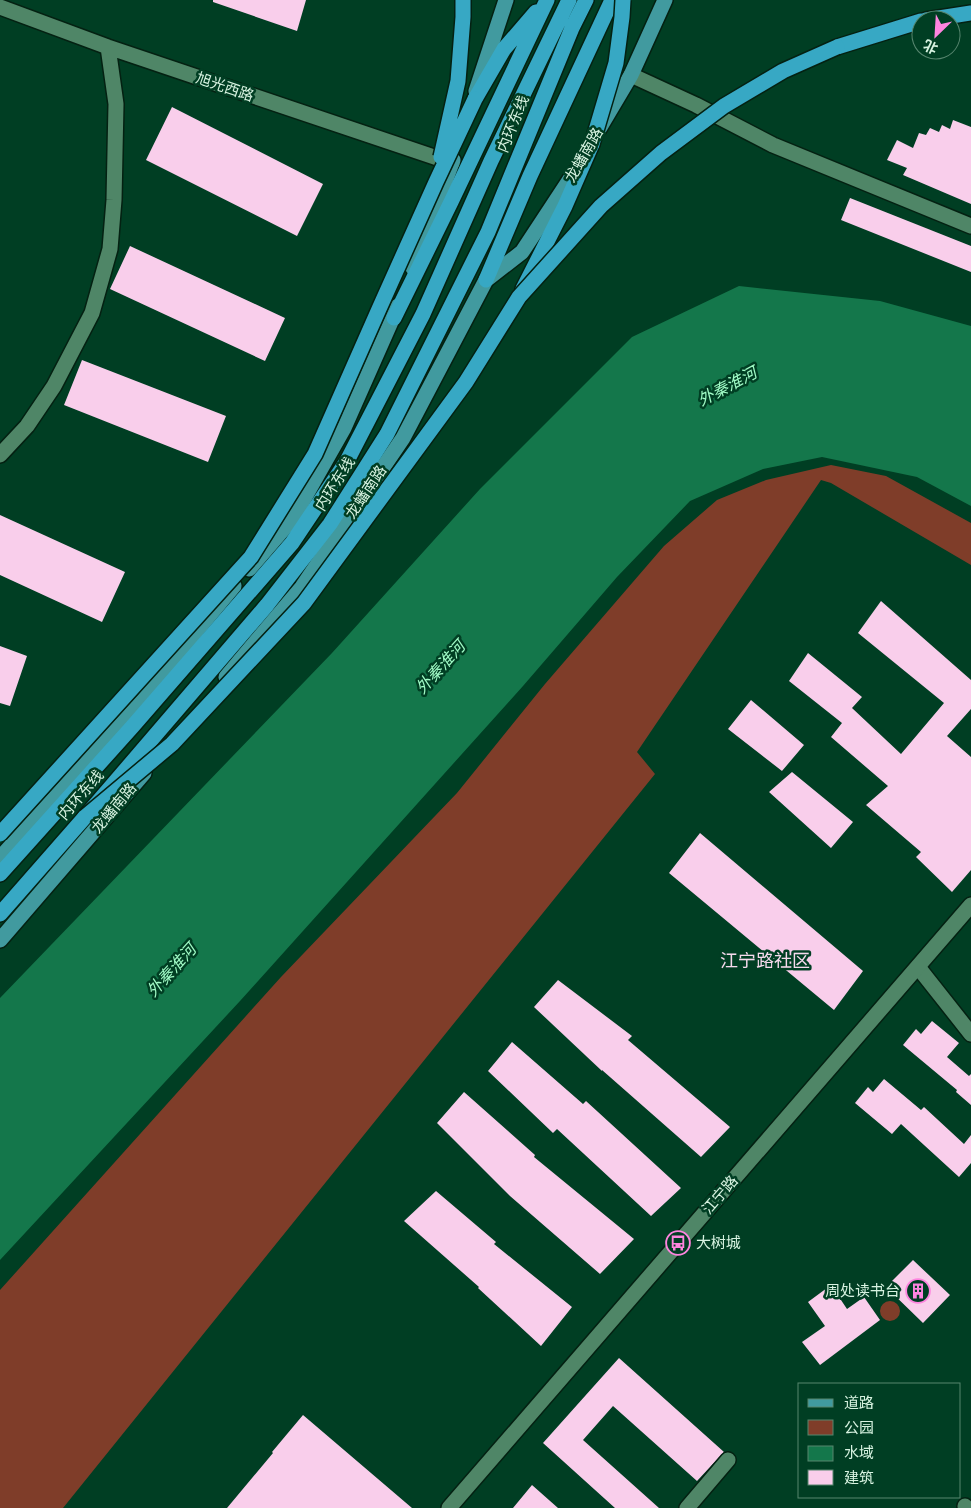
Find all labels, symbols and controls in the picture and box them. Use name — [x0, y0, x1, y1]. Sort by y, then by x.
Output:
north arrow — [911, 10, 961, 60]
text: 北 — [920, 36, 941, 59]
street label: 旭光西路 — [194, 67, 257, 105]
street label: 内环东线 — [492, 92, 533, 155]
street label: 龙蟠南路 — [559, 124, 607, 185]
water label: 外秦淮河 — [694, 360, 763, 411]
street label: 内环东线 — [310, 453, 359, 514]
street label: 龙蟠南路 — [340, 461, 390, 522]
water label: 外秦淮河 — [410, 634, 472, 698]
street label: 内环东线 — [53, 765, 107, 824]
street label: 龙蟠南路 — [86, 778, 140, 837]
water label: 外秦淮河 — [141, 937, 203, 1001]
district label: 江宁路社区 — [720, 948, 810, 972]
street label: 江宁路 — [697, 1171, 742, 1218]
bus stop icon: 大树城 — [665, 1230, 691, 1256]
place label: 大树城 — [696, 1232, 741, 1252]
building icon: 周处读书台 — [905, 1278, 931, 1304]
place label: 周处读书台 — [825, 1280, 900, 1300]
legend — [798, 1383, 961, 1498]
text: 道路 — [844, 1392, 874, 1412]
text: 公园 — [844, 1417, 874, 1437]
text: 水域 — [844, 1442, 874, 1462]
text: 建筑 — [844, 1467, 874, 1487]

